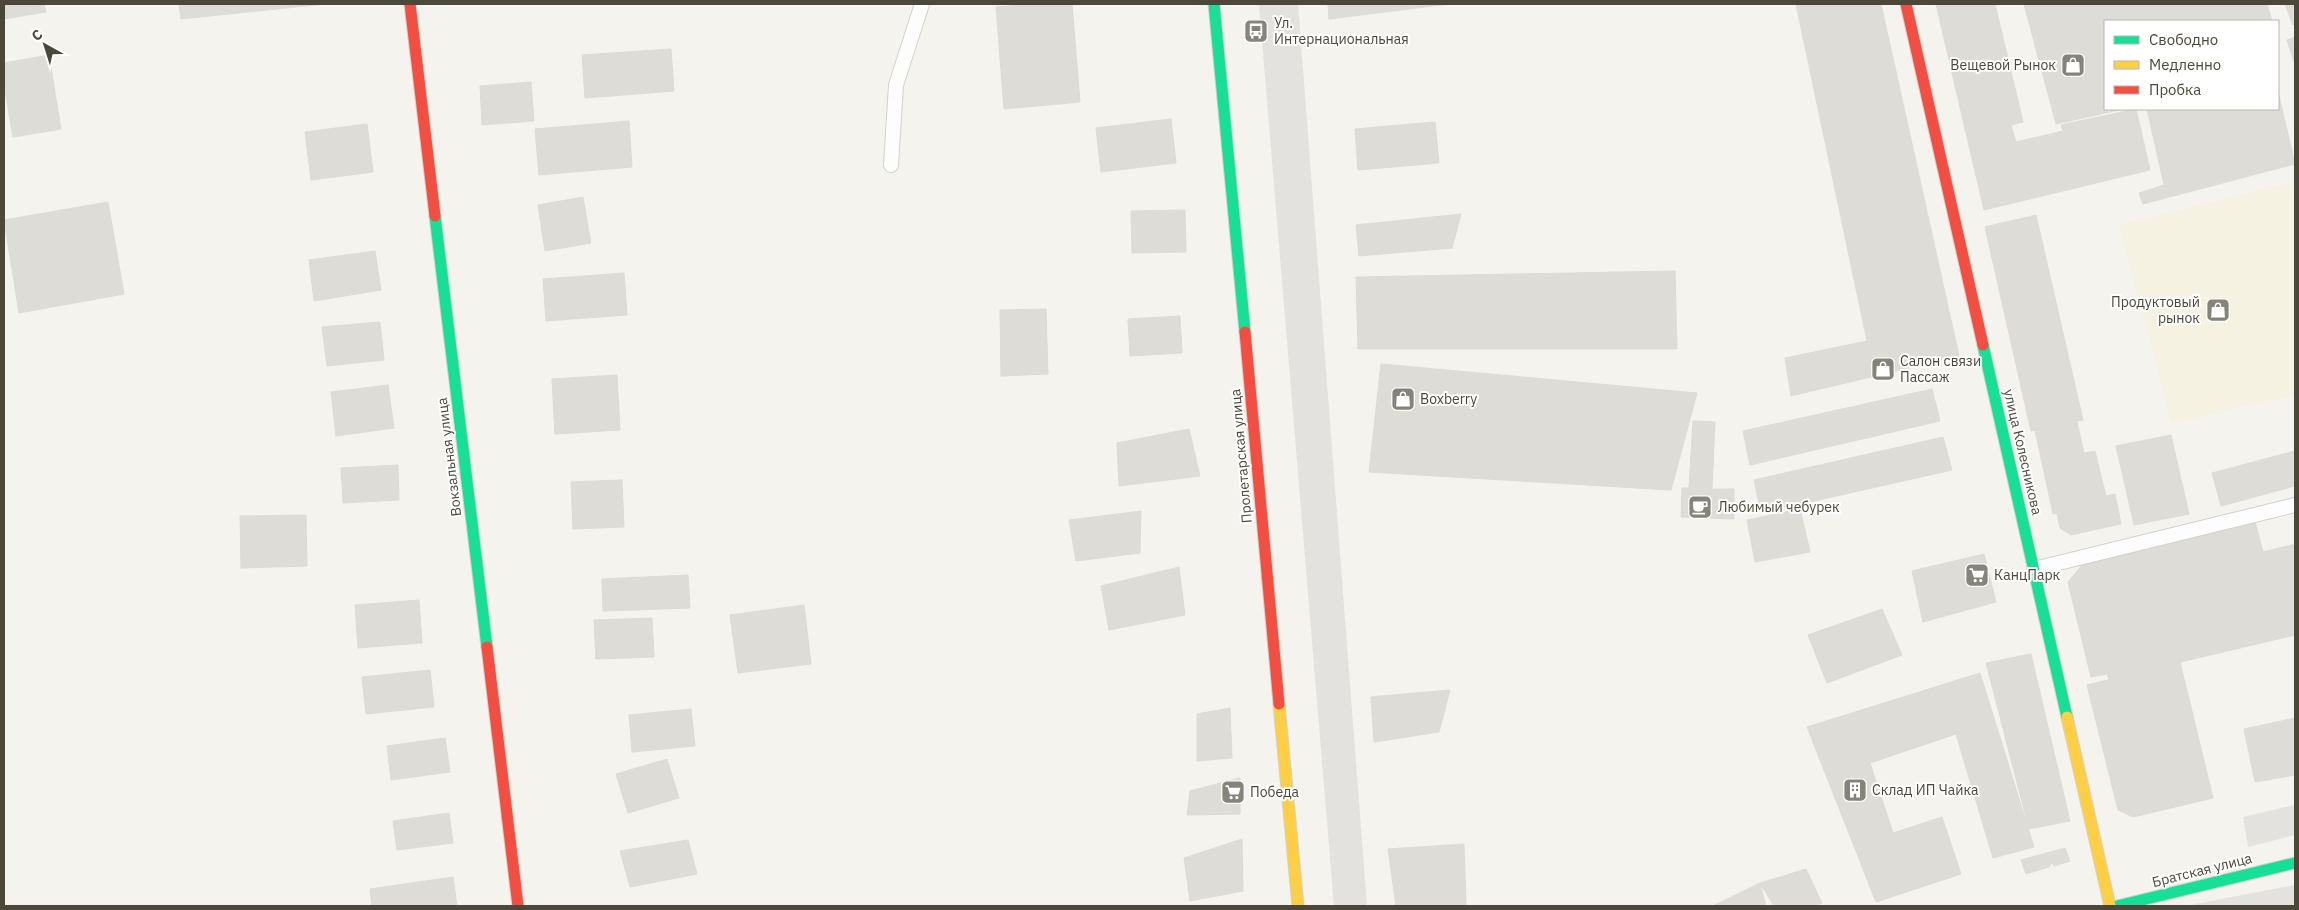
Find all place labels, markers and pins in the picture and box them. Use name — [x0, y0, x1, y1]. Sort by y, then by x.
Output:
place label: Ул. Интернациональная — [1274, 14, 1409, 48]
bus stop icon: Ул. Интернациональная — [1243, 18, 1269, 44]
shop icon: Вещевой Рынок — [2060, 52, 2086, 78]
place label: Вещевой Рынок — [1950, 56, 2056, 74]
place label: Продуктовый рынок — [2111, 293, 2200, 327]
shop icon: Продуктовый рынок — [2205, 297, 2231, 323]
place label: Салон связи Пассаж — [1900, 352, 1981, 386]
shop icon: Салон связи Пассаж — [1870, 356, 1896, 382]
shop icon: Boxberry — [1390, 386, 1416, 412]
place label: Boxberry — [1420, 390, 1477, 408]
cafe icon: Любимый чебурек — [1687, 494, 1713, 520]
place label: Любимый чебурек — [1718, 498, 1840, 516]
supermarket icon: КанцПарк — [1964, 562, 1990, 588]
place label: КанцПарк — [1994, 566, 2061, 584]
building icon: Склад ИП Чайка — [1842, 777, 1868, 803]
supermarket icon: Победа — [1220, 779, 1246, 805]
place label: Склад ИП Чайка — [1872, 781, 1979, 799]
place label: Победа — [1250, 783, 1300, 801]

